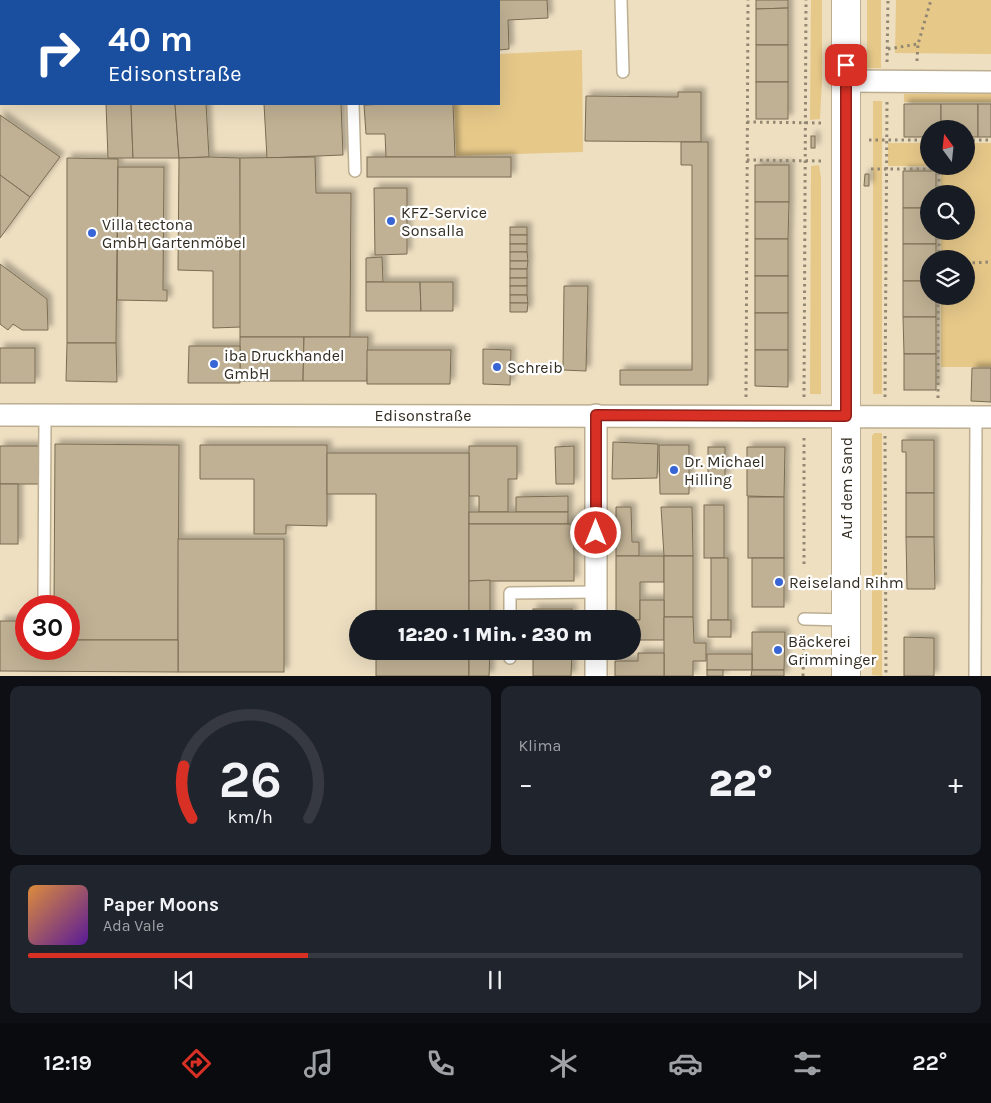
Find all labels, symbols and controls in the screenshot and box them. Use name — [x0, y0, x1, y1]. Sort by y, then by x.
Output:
text: 40 m — [108, 19, 193, 60]
icon: right — [25, 20, 90, 85]
pin — [825, 44, 867, 86]
icon: arrive — [832, 51, 860, 79]
text: Edisonstraße — [108, 61, 242, 87]
north arrow — [920, 120, 975, 175]
map controls — [920, 120, 975, 305]
button: search — [920, 185, 975, 240]
place label: KFZ-Service Sonsalla — [401, 203, 487, 240]
place label: Villa tectona GmbH Gartenmöbel — [102, 215, 246, 252]
marker: KFZ-Service Sonsalla — [385, 215, 397, 227]
marker: Villa tectona GmbH Gartenmöbel — [86, 227, 98, 239]
button: layers — [920, 250, 975, 305]
place label: iba Druckhandel GmbH — [224, 346, 344, 383]
marker: iba Druckhandel GmbH — [208, 358, 220, 370]
place label: Schreib — [507, 358, 563, 377]
marker: Schreib — [491, 361, 503, 373]
street label: Edisonstraße — [374, 406, 472, 425]
street label: Auf dem Sand — [837, 437, 856, 539]
place label: Dr. Michael Hilling — [684, 452, 765, 489]
marker: Dr. Michael Hilling — [668, 464, 680, 476]
position arrow — [569, 506, 621, 558]
place label: Reiseland Rihm — [789, 573, 904, 592]
marker: Reiseland Rihm — [773, 576, 785, 588]
speed limit sign: 30 — [15, 595, 80, 660]
text: 12:20 · 1 Min. · 230 m — [398, 624, 592, 646]
place label: Bäckerei Grimminger — [788, 632, 876, 669]
marker: Bäckerei Grimminger — [772, 644, 784, 656]
text: Klima — [519, 736, 561, 755]
text: 26 — [219, 749, 282, 810]
text: 22° — [708, 761, 773, 806]
text: − — [519, 767, 533, 800]
text: + — [948, 767, 963, 800]
text: km/h — [228, 807, 273, 828]
text: Paper Moons — [103, 894, 219, 916]
text: Ada Vale — [103, 916, 164, 935]
icon: previous — [170, 966, 198, 994]
icon: pause — [481, 966, 509, 994]
icon: next — [793, 966, 821, 994]
icon: directions — [179, 1046, 214, 1081]
icon: music — [301, 1046, 336, 1081]
icon: phone — [423, 1046, 458, 1081]
icon: climate — [546, 1046, 581, 1081]
icon: car — [668, 1046, 703, 1081]
icon: filters — [790, 1046, 825, 1081]
text: 12:19 — [44, 1050, 92, 1076]
text: 22° — [912, 1050, 947, 1076]

